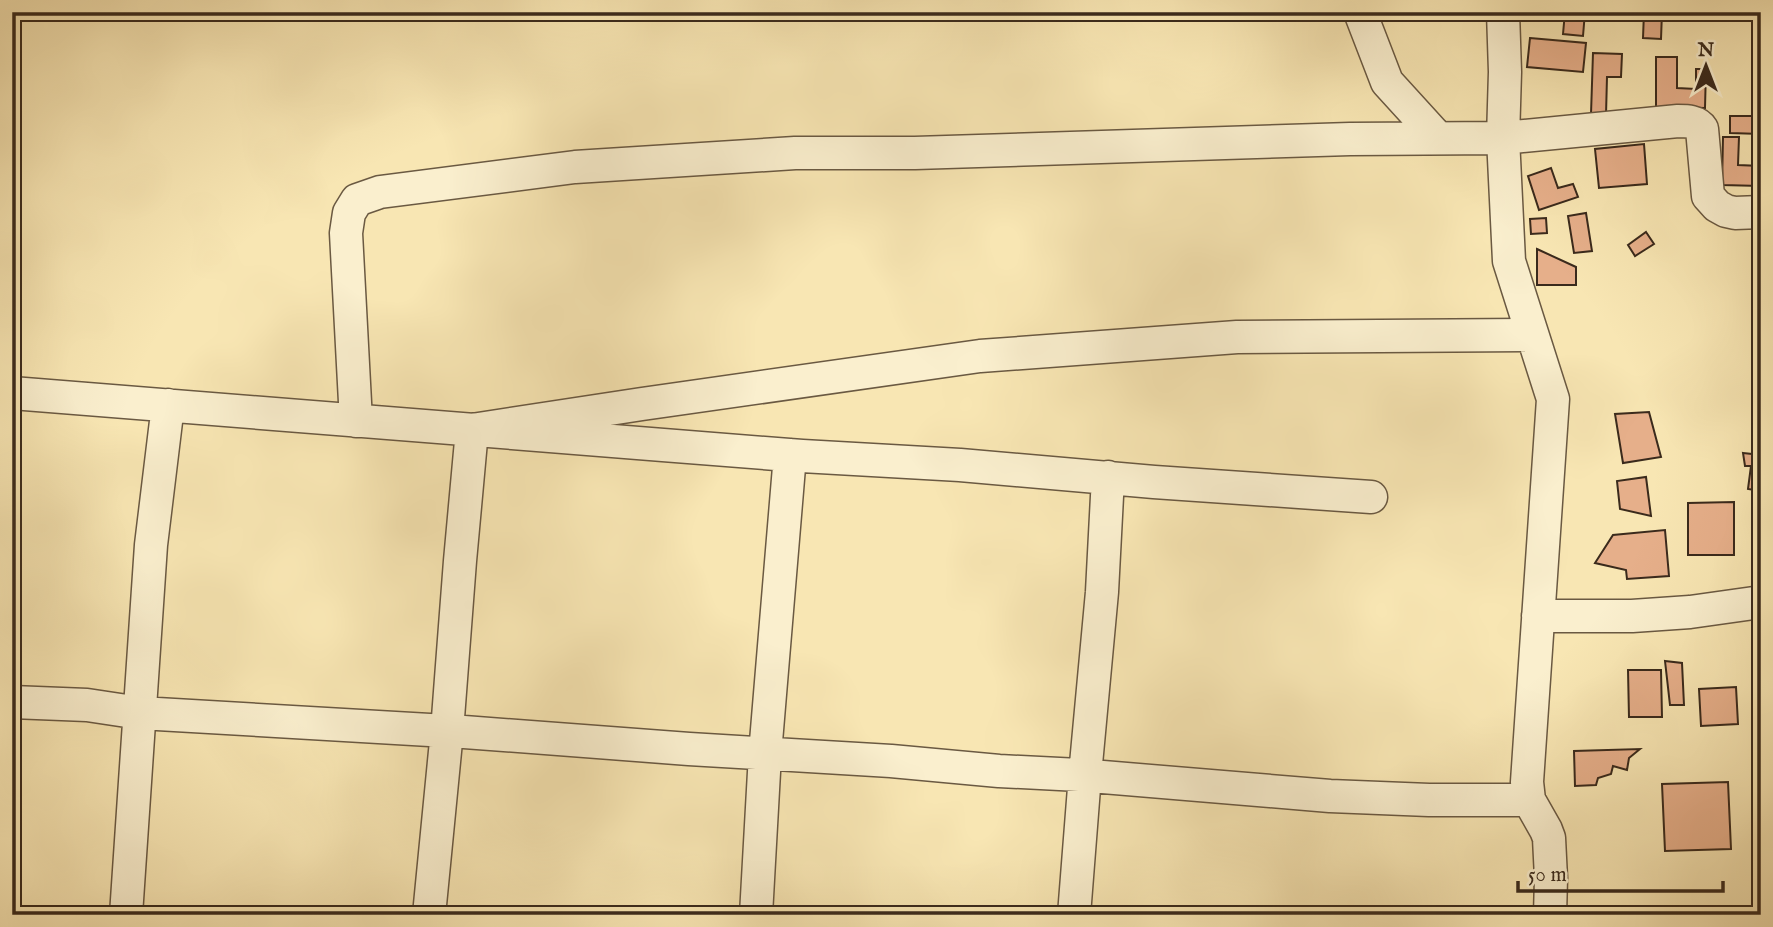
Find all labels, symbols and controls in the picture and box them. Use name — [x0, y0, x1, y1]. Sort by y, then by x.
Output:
north arrow — [1672, 32, 1742, 102]
text: N — [1697, 39, 1715, 63]
scale bar — [1518, 850, 1722, 894]
text: 50 m — [1528, 862, 1567, 889]

